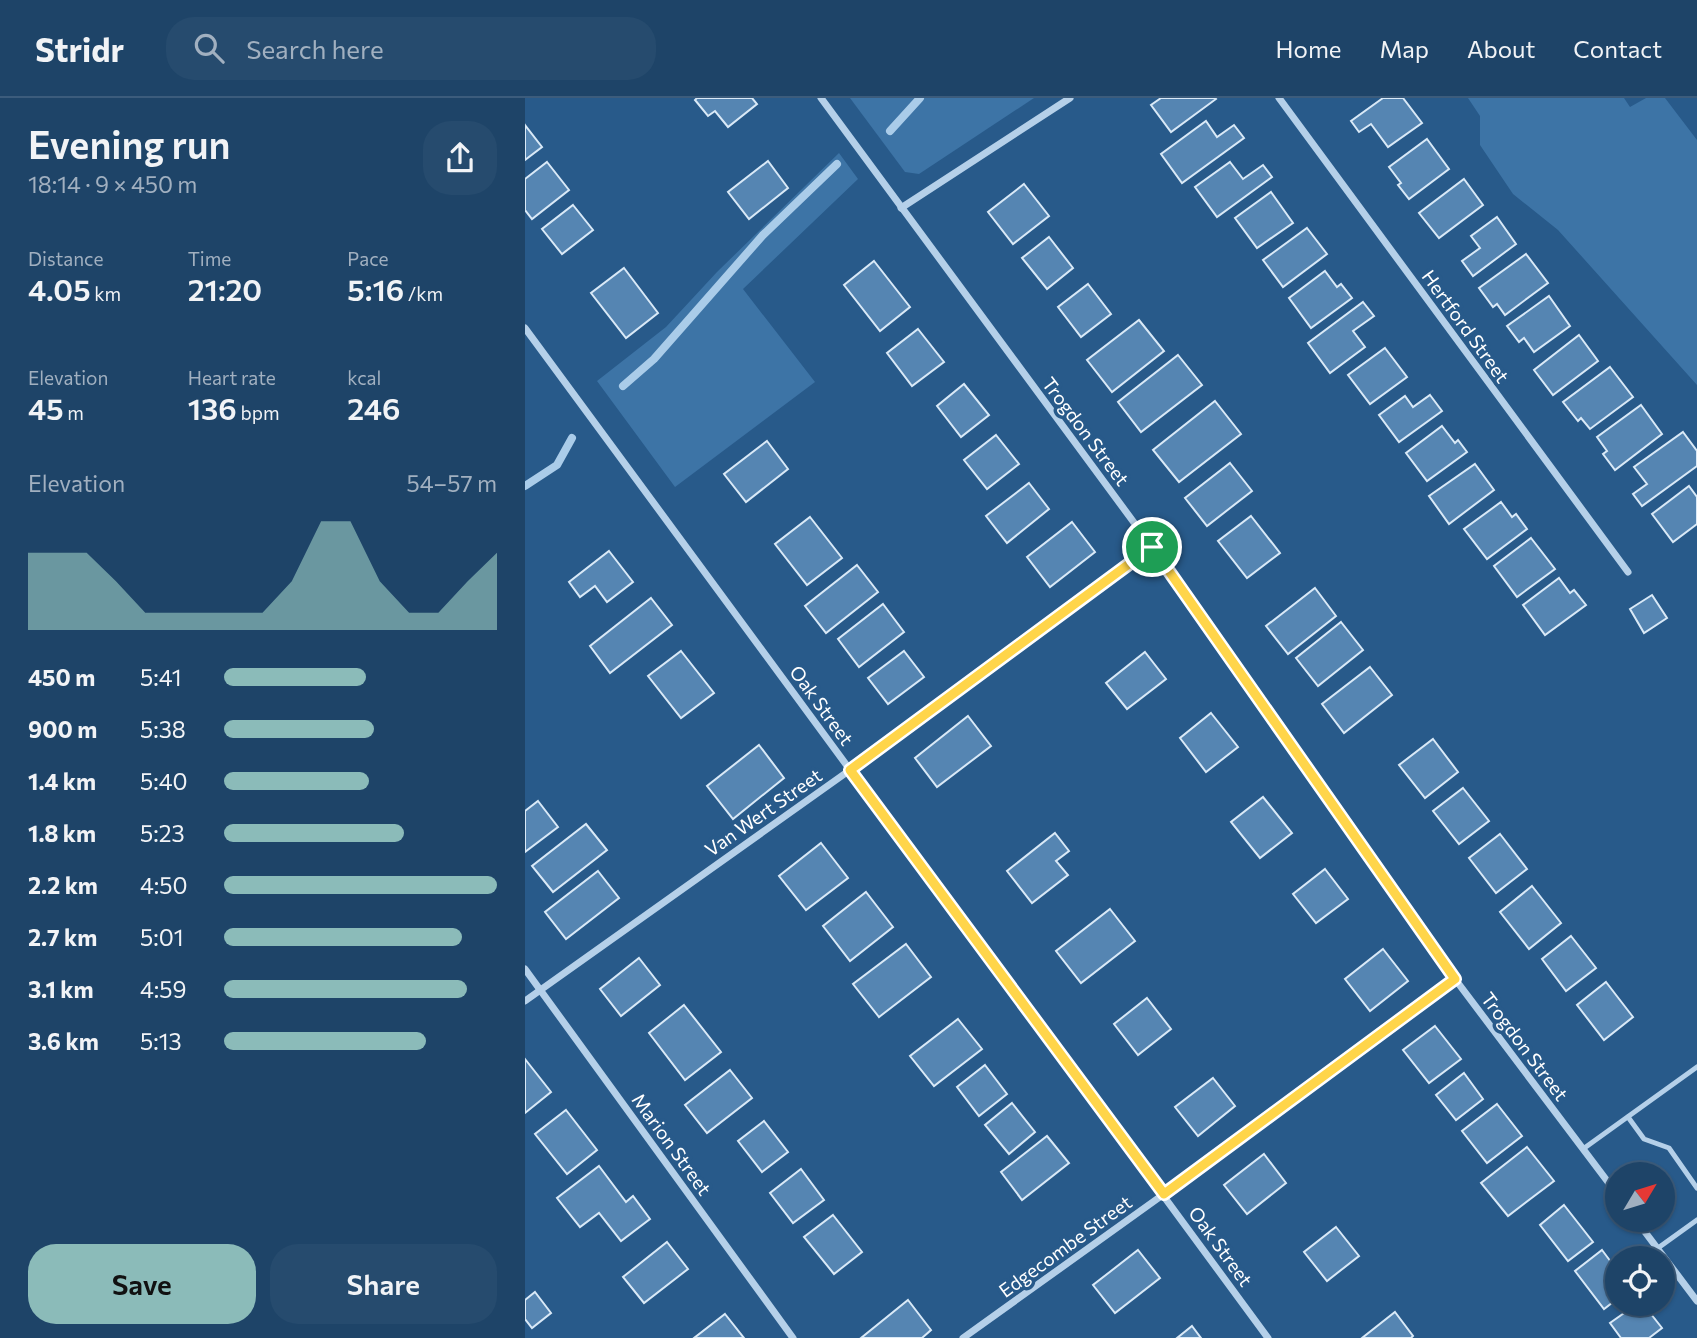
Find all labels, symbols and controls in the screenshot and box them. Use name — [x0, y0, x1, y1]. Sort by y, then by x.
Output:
search box — [166, 17, 656, 80]
text: Stridr — [35, 28, 124, 69]
icon: search — [190, 29, 228, 67]
text: Search here — [246, 33, 384, 64]
text: Home — [1276, 34, 1342, 63]
text: Map — [1380, 34, 1429, 63]
text: About — [1467, 34, 1535, 63]
text: Contact — [1573, 34, 1662, 63]
text: Evening run — [28, 120, 231, 167]
button: share — [423, 121, 497, 195]
text: 18:14 · 9 × 450 m — [28, 170, 197, 198]
text: Distance — [28, 247, 104, 270]
text: Time — [188, 247, 231, 270]
text: Pace — [347, 247, 389, 270]
street label: Hertford Street — [1417, 265, 1515, 387]
text: 4.05 — [28, 270, 91, 307]
text: 21:20 — [188, 270, 262, 307]
text: 5:16 — [347, 270, 404, 307]
text: km — [91, 282, 121, 305]
text: /km — [404, 282, 443, 305]
text: Elevation — [28, 366, 108, 389]
text: Heart rate — [188, 366, 276, 389]
text: kcal — [347, 366, 381, 389]
street label: Trogdon Street — [1038, 372, 1134, 490]
text: 45 — [28, 389, 64, 426]
text: 136 — [188, 389, 237, 426]
text: 246 — [347, 389, 400, 426]
text: m — [64, 401, 84, 424]
text: bpm — [237, 401, 279, 424]
text: Elevation — [28, 469, 125, 497]
text: 54–57 m — [407, 469, 497, 497]
pin — [1122, 517, 1182, 577]
icon: arrive — [1133, 528, 1171, 566]
street label: Oak Street — [785, 661, 859, 750]
text: 450 m — [28, 663, 95, 691]
text: 5:41 — [140, 663, 182, 691]
text: 900 m — [28, 715, 97, 743]
text: 5:38 — [140, 715, 186, 743]
street label: Van Wert Street — [700, 763, 826, 861]
text: 1.4 km — [28, 767, 96, 795]
text: 5:40 — [140, 767, 187, 795]
text: 1.8 km — [28, 819, 96, 847]
text: 5:23 — [140, 819, 185, 847]
text: 2.2 km — [28, 871, 98, 899]
text: 4:50 — [140, 871, 187, 899]
text: 2.7 km — [28, 923, 97, 951]
text: 5:01 — [140, 923, 183, 951]
text: 3.1 km — [28, 975, 94, 1003]
text: 4:59 — [140, 975, 186, 1003]
street label: Trogdon Street — [1477, 987, 1573, 1105]
text: 3.6 km — [28, 1027, 99, 1055]
text: 5:13 — [140, 1027, 182, 1055]
street label: Marion Street — [627, 1089, 717, 1199]
north arrow — [1605, 1162, 1675, 1232]
map controls — [1605, 1162, 1675, 1316]
street label: Edgecombe Street — [994, 1190, 1136, 1302]
street label: Oak Street — [1184, 1202, 1258, 1291]
button: Save — [28, 1244, 256, 1324]
button: Share — [270, 1244, 497, 1324]
button: locate — [1605, 1246, 1675, 1316]

